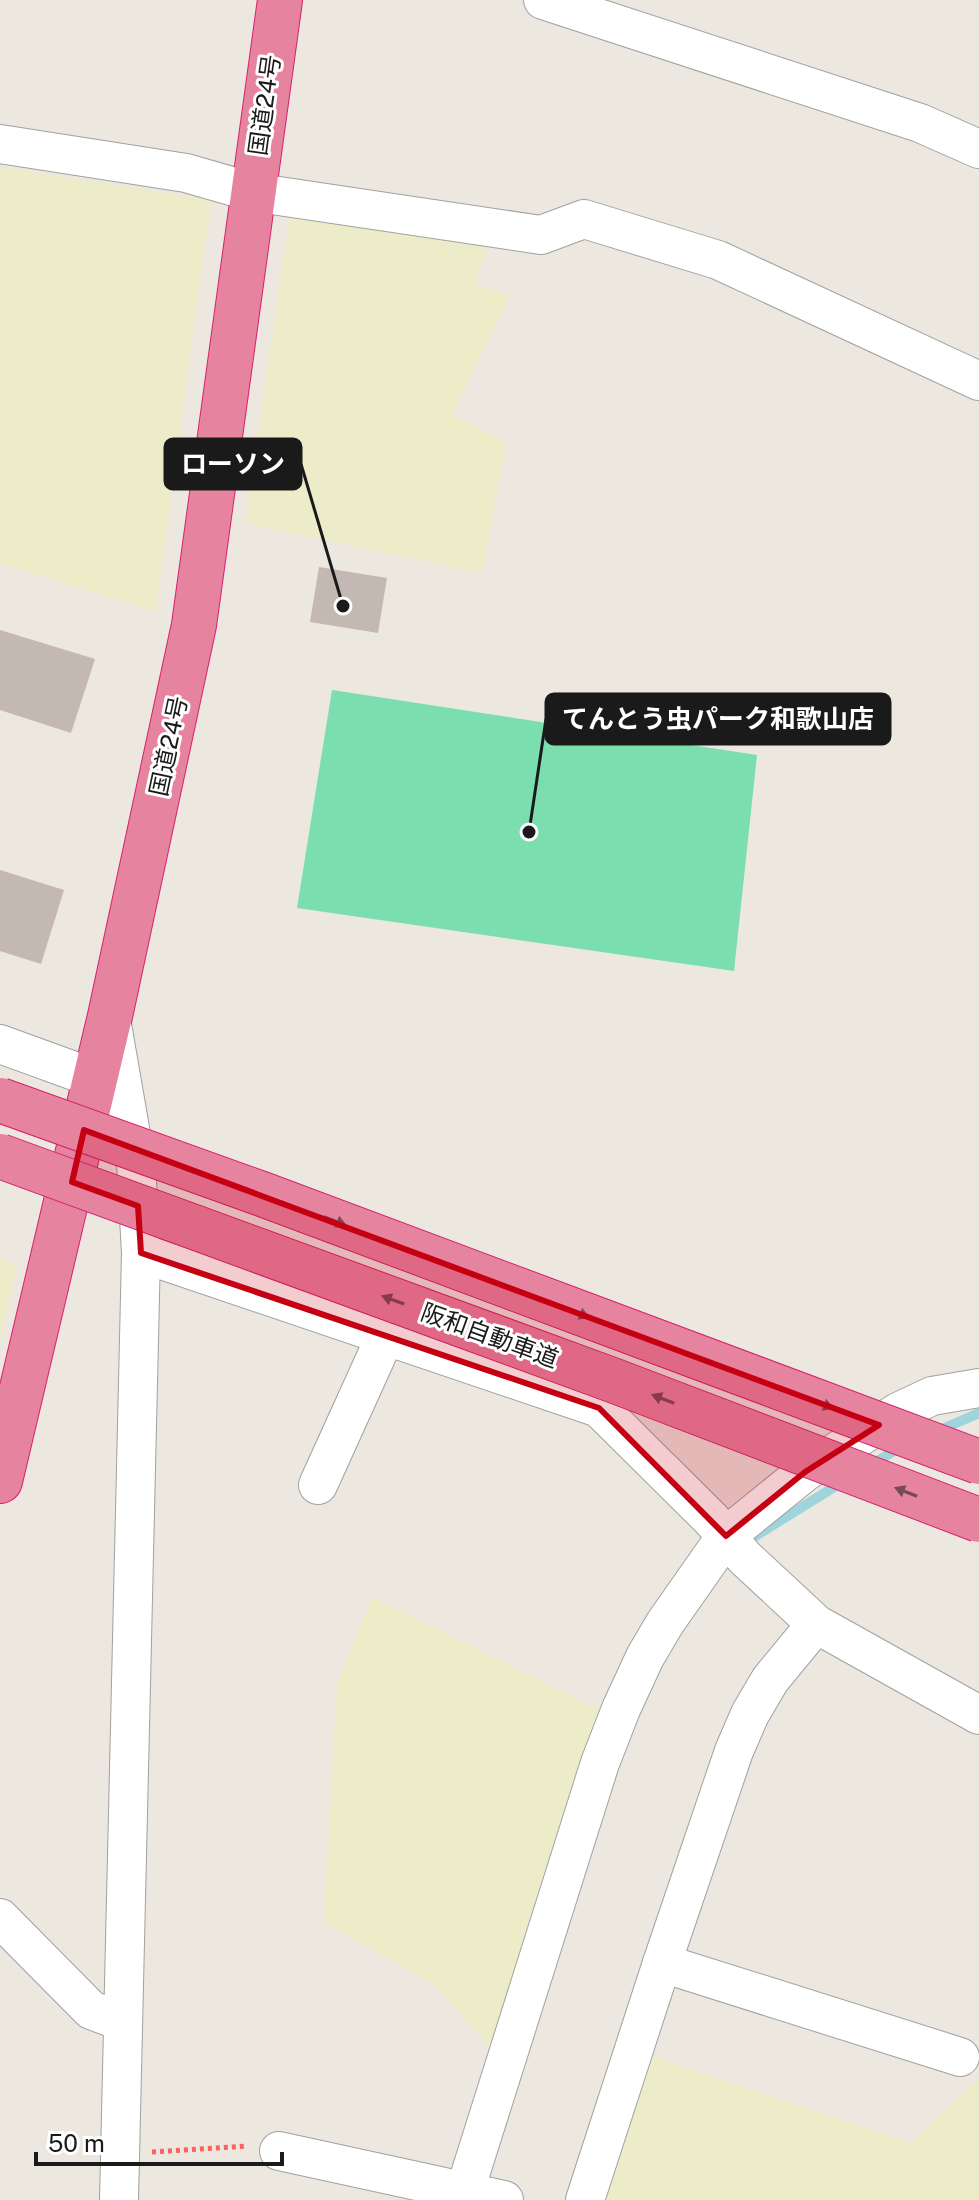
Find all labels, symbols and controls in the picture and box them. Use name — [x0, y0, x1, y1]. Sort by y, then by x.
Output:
street label: 国道24号 — [243, 53, 285, 157]
callout: ローソン — [165, 439, 301, 489]
text: ローソン — [181, 448, 285, 479]
street label: 国道24号 — [144, 694, 192, 798]
callout: てんとう虫パーク和歌山店 — [546, 694, 890, 744]
text: てんとう虫パーク和歌山店 — [562, 703, 874, 734]
one-way arrow — [323, 1215, 347, 1228]
one-way arrow — [381, 1293, 405, 1305]
street label: 阪和自動車道 — [418, 1297, 562, 1373]
one-way arrow — [566, 1307, 590, 1320]
one-way arrow — [651, 1392, 675, 1405]
one-way arrow — [810, 1398, 834, 1410]
one-way arrow — [894, 1485, 918, 1498]
scale bar — [36, 2116, 282, 2166]
text: 50 m — [48, 2129, 105, 2157]

